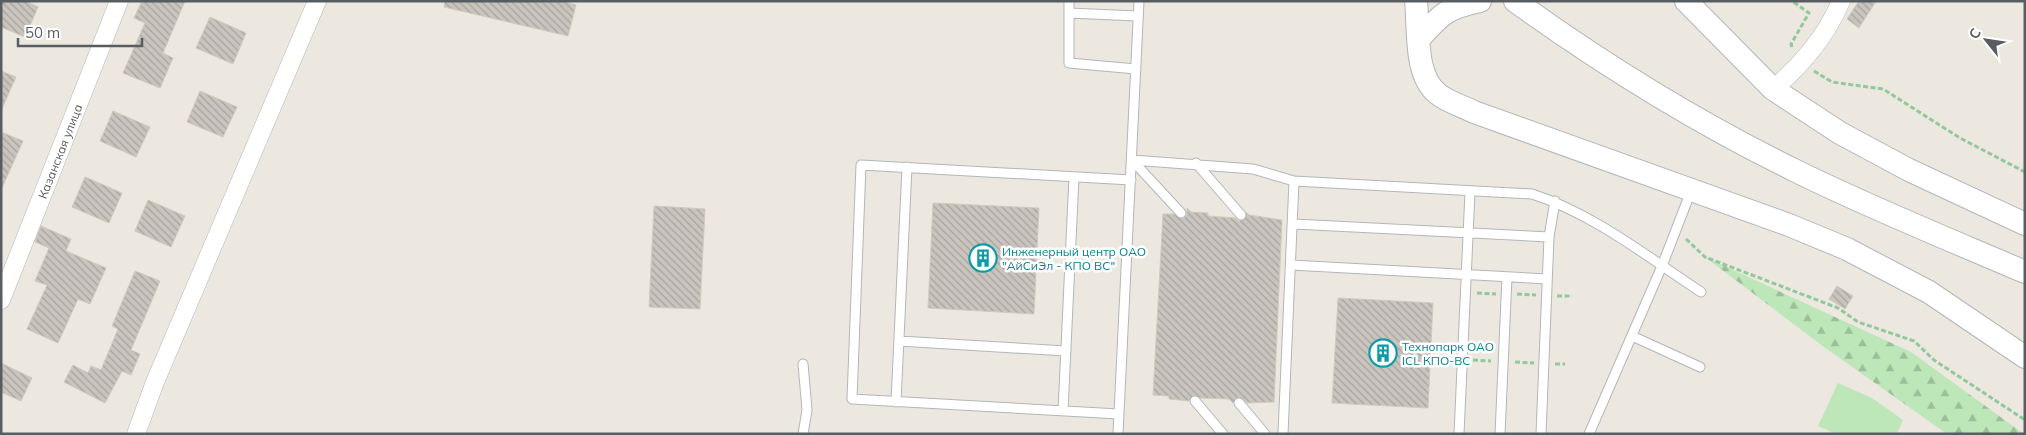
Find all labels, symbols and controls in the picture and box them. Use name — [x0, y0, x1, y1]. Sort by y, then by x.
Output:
scale bar — [18, 15, 141, 47]
north arrow — [1961, 15, 2011, 65]
text: 50 m — [25, 23, 60, 42]
text: С — [1965, 25, 1985, 42]
street label: Казанская улица — [34, 102, 85, 201]
building icon: Инженерный центр ОАО "АйСиЭл - КПО ВС" — [968, 243, 998, 273]
place label: Инженерный центр ОАО "АйСиЭл - КПО ВС" — [1002, 244, 1146, 273]
building icon: Технопарк OAO ICL КПО-ВС — [1368, 338, 1398, 368]
place label: Технопарк OAO ICL КПО-ВС — [1402, 339, 1494, 368]

